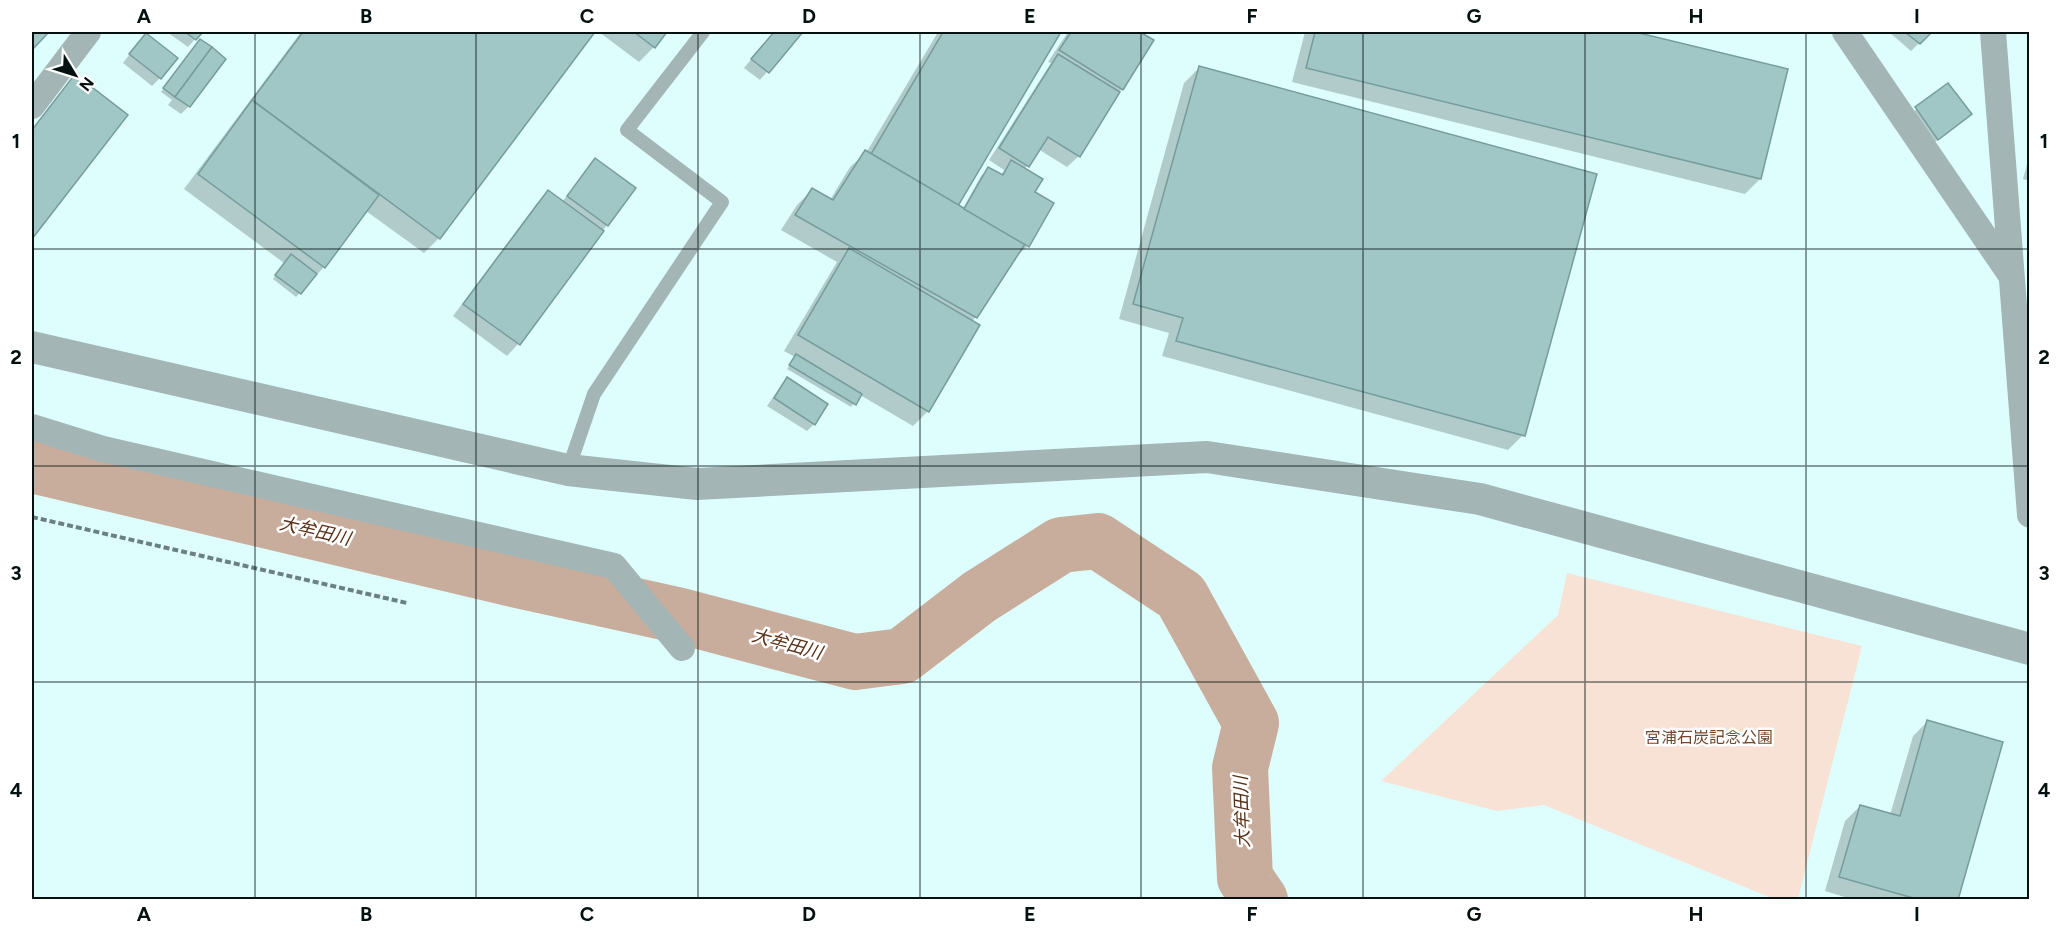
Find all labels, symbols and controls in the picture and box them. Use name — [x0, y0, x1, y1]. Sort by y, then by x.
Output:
text: A — [137, 4, 152, 28]
text: B — [360, 4, 372, 28]
text: C — [580, 4, 594, 28]
text: D — [802, 4, 816, 28]
text: E — [1024, 4, 1036, 28]
text: F — [1246, 4, 1258, 28]
text: G — [1467, 4, 1482, 28]
text: H — [1689, 4, 1704, 28]
text: I — [1914, 4, 1920, 28]
north arrow — [45, 45, 105, 105]
text: N — [75, 73, 98, 95]
text: 1 — [12, 129, 20, 153]
text: 1 — [2040, 129, 2048, 153]
text: 2 — [10, 345, 22, 369]
text: 2 — [2038, 345, 2050, 369]
water label: 大牟田川 — [277, 512, 355, 550]
text: 3 — [10, 561, 22, 585]
text: 3 — [2038, 561, 2050, 585]
water label: 大牟田川 — [749, 624, 827, 664]
park label: 宮浦石炭記念公園 — [1645, 728, 1773, 747]
water label: 大牟田川 — [1230, 774, 1254, 848]
text: 4 — [10, 778, 23, 802]
text: 4 — [2038, 778, 2051, 802]
text: A — [137, 902, 152, 926]
text: B — [360, 902, 372, 926]
text: C — [580, 902, 594, 926]
text: D — [802, 902, 816, 926]
text: E — [1024, 902, 1036, 926]
text: F — [1246, 902, 1258, 926]
text: G — [1467, 902, 1482, 926]
text: H — [1689, 902, 1704, 926]
text: I — [1914, 902, 1920, 926]

